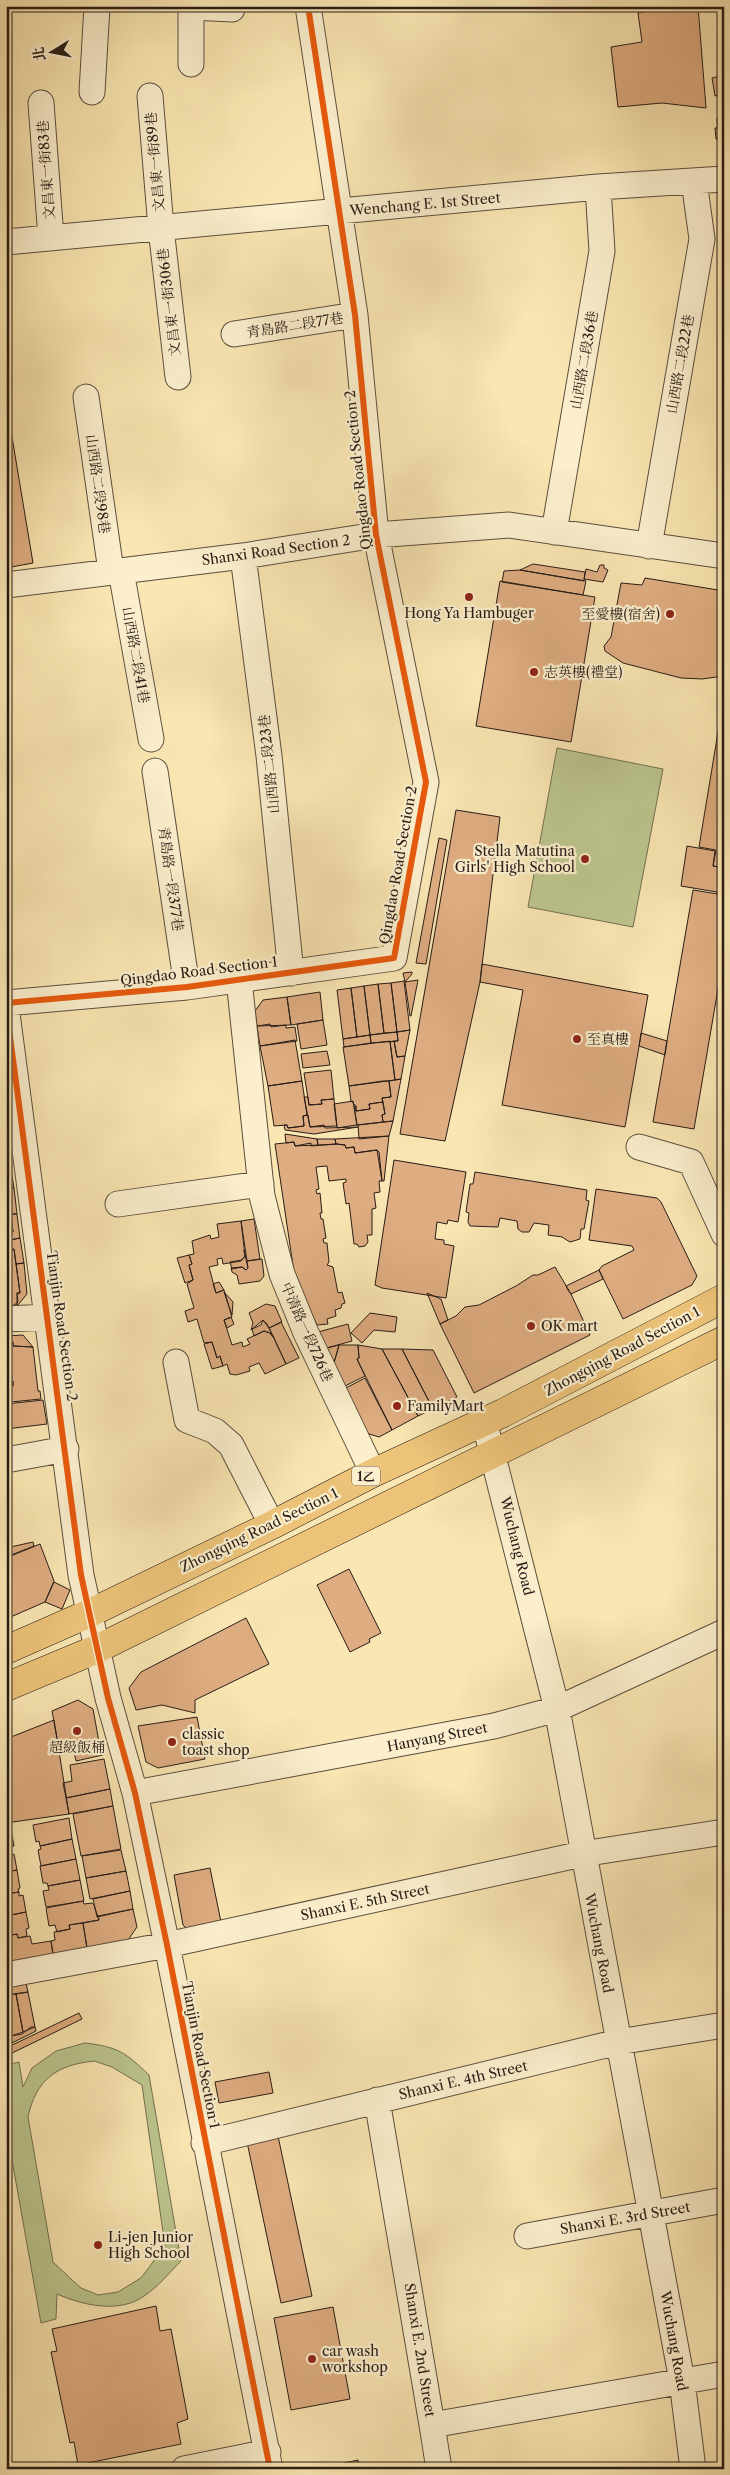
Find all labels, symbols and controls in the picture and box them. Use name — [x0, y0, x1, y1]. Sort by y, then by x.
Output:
north arrow — [28, 28, 78, 78]
text: 北 — [29, 46, 49, 63]
street label: 文昌東一街89巷 — [142, 111, 168, 213]
street label: 文昌東一街83巷 — [34, 119, 58, 221]
street label: Wenchang E. 1st Street — [348, 188, 501, 220]
street label: 文昌東一街306巷 — [153, 247, 185, 357]
street label: 青島路二段77巷 — [245, 308, 345, 342]
street label: 山西路二段36巷 — [566, 309, 602, 411]
street label: 山西路二段22巷 — [662, 313, 698, 415]
street label: Qingdao Road Section 2 — [341, 389, 375, 551]
street label: 山西路二段98巷 — [82, 433, 114, 535]
street label: Shanxi Road Section 2 — [201, 531, 351, 569]
marker: Hong Ya Hambuger — [463, 591, 475, 603]
place label: Hong Ya Hambuger — [404, 604, 534, 622]
street label: 山西路二段41巷 — [119, 605, 153, 705]
place label: 至愛樓(宿舍) — [582, 605, 660, 623]
marker: 至愛樓(宿舍) — [664, 608, 676, 620]
place label: 志英樓(禮堂) — [544, 663, 623, 681]
marker: 志英樓(禮堂) — [528, 666, 540, 678]
street label: 山西路二段23巷 — [255, 713, 283, 815]
street label: Qingdao Road Section 2 — [375, 784, 421, 946]
street label: 青島路一段377巷 — [155, 826, 187, 932]
place label: Stella Matutina Girls' High School — [455, 842, 576, 876]
marker: Stella Matutina Girls' High School — [579, 853, 591, 865]
street label: Qingdao Road Section 1 — [119, 952, 279, 990]
place label: 至真樓 — [587, 1030, 629, 1048]
marker: 至真樓 — [571, 1033, 583, 1045]
street label: Tianjin Road Section 2 — [43, 1250, 81, 1402]
street label: 中清路一段726巷 — [277, 1279, 337, 1385]
street label: Zhongqing Road Section 1 — [541, 1302, 703, 1400]
place label: OK mart — [541, 1317, 598, 1335]
marker: OK mart — [525, 1320, 537, 1332]
place label: FamilyMart — [407, 1397, 484, 1415]
marker: FamilyMart — [391, 1400, 403, 1412]
road number: 1乙 — [352, 1466, 380, 1485]
street label: Zhongqing Road Section 1 — [177, 1484, 341, 1576]
street label: Wuchang Road — [496, 1494, 538, 1598]
street label: Hanyang Street — [385, 1718, 489, 1756]
marker: 超級飯桶 — [71, 1725, 83, 1737]
place label: classic toast shop — [182, 1725, 250, 1759]
marker: classic toast shop — [166, 1736, 178, 1748]
place label: 超級飯桶 — [49, 1738, 105, 1756]
street label: Shanxi E. 5th Street — [299, 1880, 431, 1924]
street label: Wuchang Road — [580, 1891, 618, 1995]
street label: Tianjin Road Section 1 — [178, 1980, 224, 2130]
street label: Shanxi E. 4th Street — [397, 2056, 529, 2104]
street label: Shanxi E. 3rd Street — [559, 2198, 692, 2238]
place label: Li-jen Junior High School — [108, 2228, 193, 2262]
marker: Li-jen Junior High School — [92, 2239, 104, 2251]
street label: Shanxi E. 2nd Street — [401, 2282, 439, 2418]
street label: Wuchang Road — [656, 2289, 692, 2393]
place label: car wash workshop — [321, 2342, 388, 2376]
marker: car wash workshop — [306, 2353, 318, 2365]

